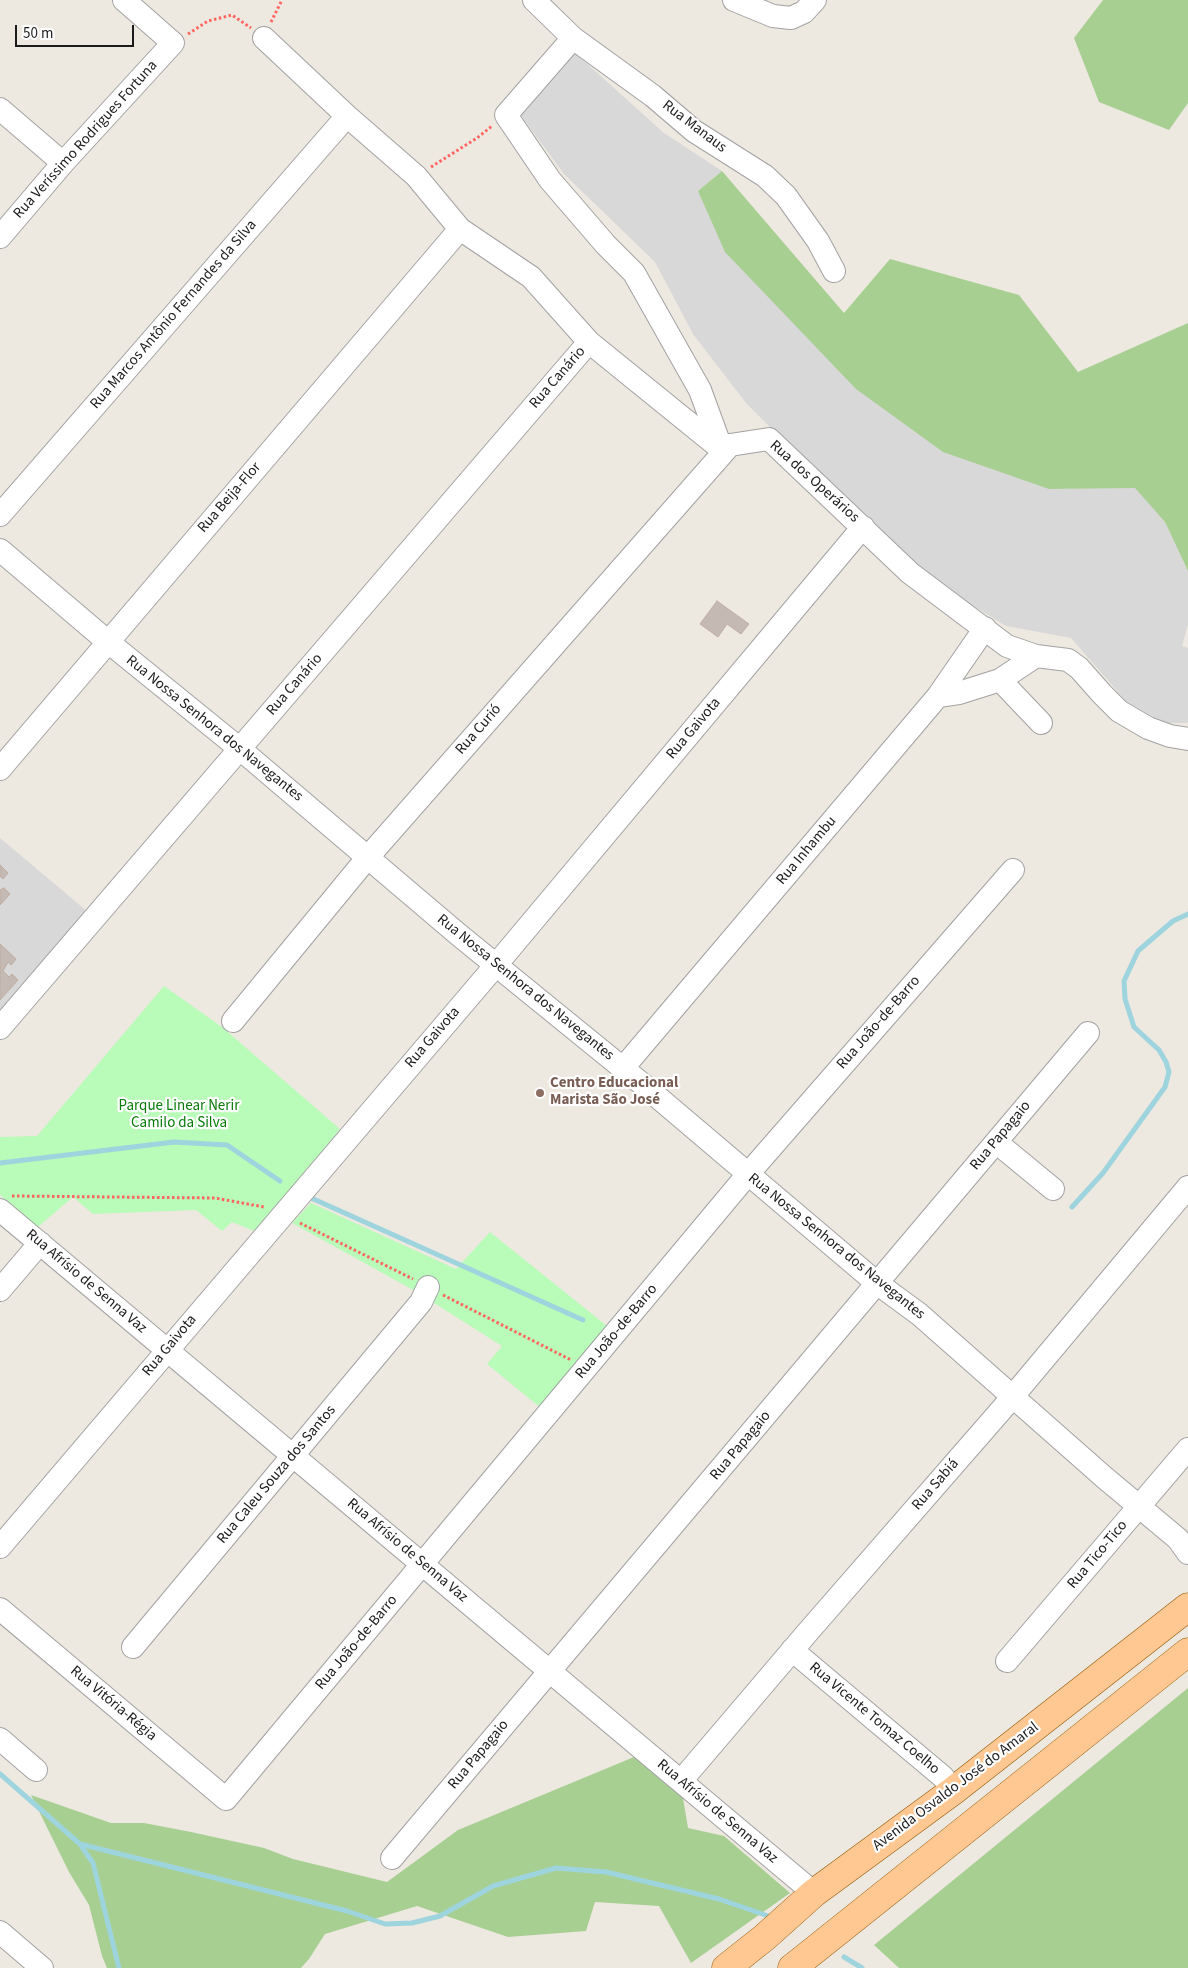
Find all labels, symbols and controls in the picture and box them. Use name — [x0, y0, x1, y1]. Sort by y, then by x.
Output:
scale bar — [18, 15, 136, 47]
text: 50 m — [23, 23, 53, 44]
street label: Rua Veríssimo Rodrigues Fortuna — [10, 57, 162, 223]
street label: Rua Manaus — [658, 97, 730, 157]
street label: Rua Marcos Antônio Fernandes da Silva — [87, 217, 261, 413]
street label: Rua Canário — [526, 343, 590, 413]
street label: Rua dos Operários — [765, 437, 863, 527]
street label: Rua Beija-Flor — [194, 459, 266, 537]
street label: Rua Canário — [263, 650, 327, 720]
street label: Rua Nossa Senhora dos Navegantes — [122, 652, 306, 806]
street label: Rua Gaivota — [663, 695, 725, 763]
street label: Rua Curió — [452, 701, 506, 759]
street label: Rua Inhambu — [773, 813, 841, 889]
street label: Rua Nossa Senhora dos Navegantes — [433, 911, 617, 1065]
street label: Rua João-de-Barro — [833, 973, 925, 1073]
street label: Rua Gaivota — [402, 1004, 464, 1072]
place label: Centro Educacional Marista São José — [550, 1075, 678, 1110]
marker: Centro Educacional Marista São José — [534, 1087, 546, 1099]
park label: Parque Linear Nerir Camilo da Silva — [119, 1098, 239, 1133]
street label: Rua Papagaio — [967, 1098, 1035, 1174]
street label: Rua Nossa Senhora dos Navegantes — [744, 1170, 928, 1324]
street label: Rua Afrísio de Senna Vaz — [22, 1226, 150, 1338]
street label: Rua João-de-Barro — [572, 1281, 662, 1383]
street label: Rua Gaivota — [139, 1312, 201, 1380]
street label: Rua Caleu Souza dos Santos — [214, 1402, 340, 1548]
street label: Rua Papagaio — [707, 1408, 775, 1484]
street label: Rua Sabiá — [909, 1456, 963, 1514]
street label: Rua Afrísio de Senna Vaz — [343, 1495, 471, 1607]
street label: Rua Tico-Tico — [1064, 1517, 1132, 1593]
street label: Rua João-de-Barro — [312, 1592, 402, 1694]
street label: Rua Vicente Tomaz Coelho — [805, 1659, 943, 1779]
street label: Rua Vitória-Régia — [66, 1663, 160, 1745]
street label: Rua Papagaio — [445, 1717, 513, 1793]
street label: Avenida Osvaldo José do Amaral — [870, 1719, 1042, 1855]
street label: Rua Afrísio de Senna Vaz — [653, 1756, 781, 1868]

